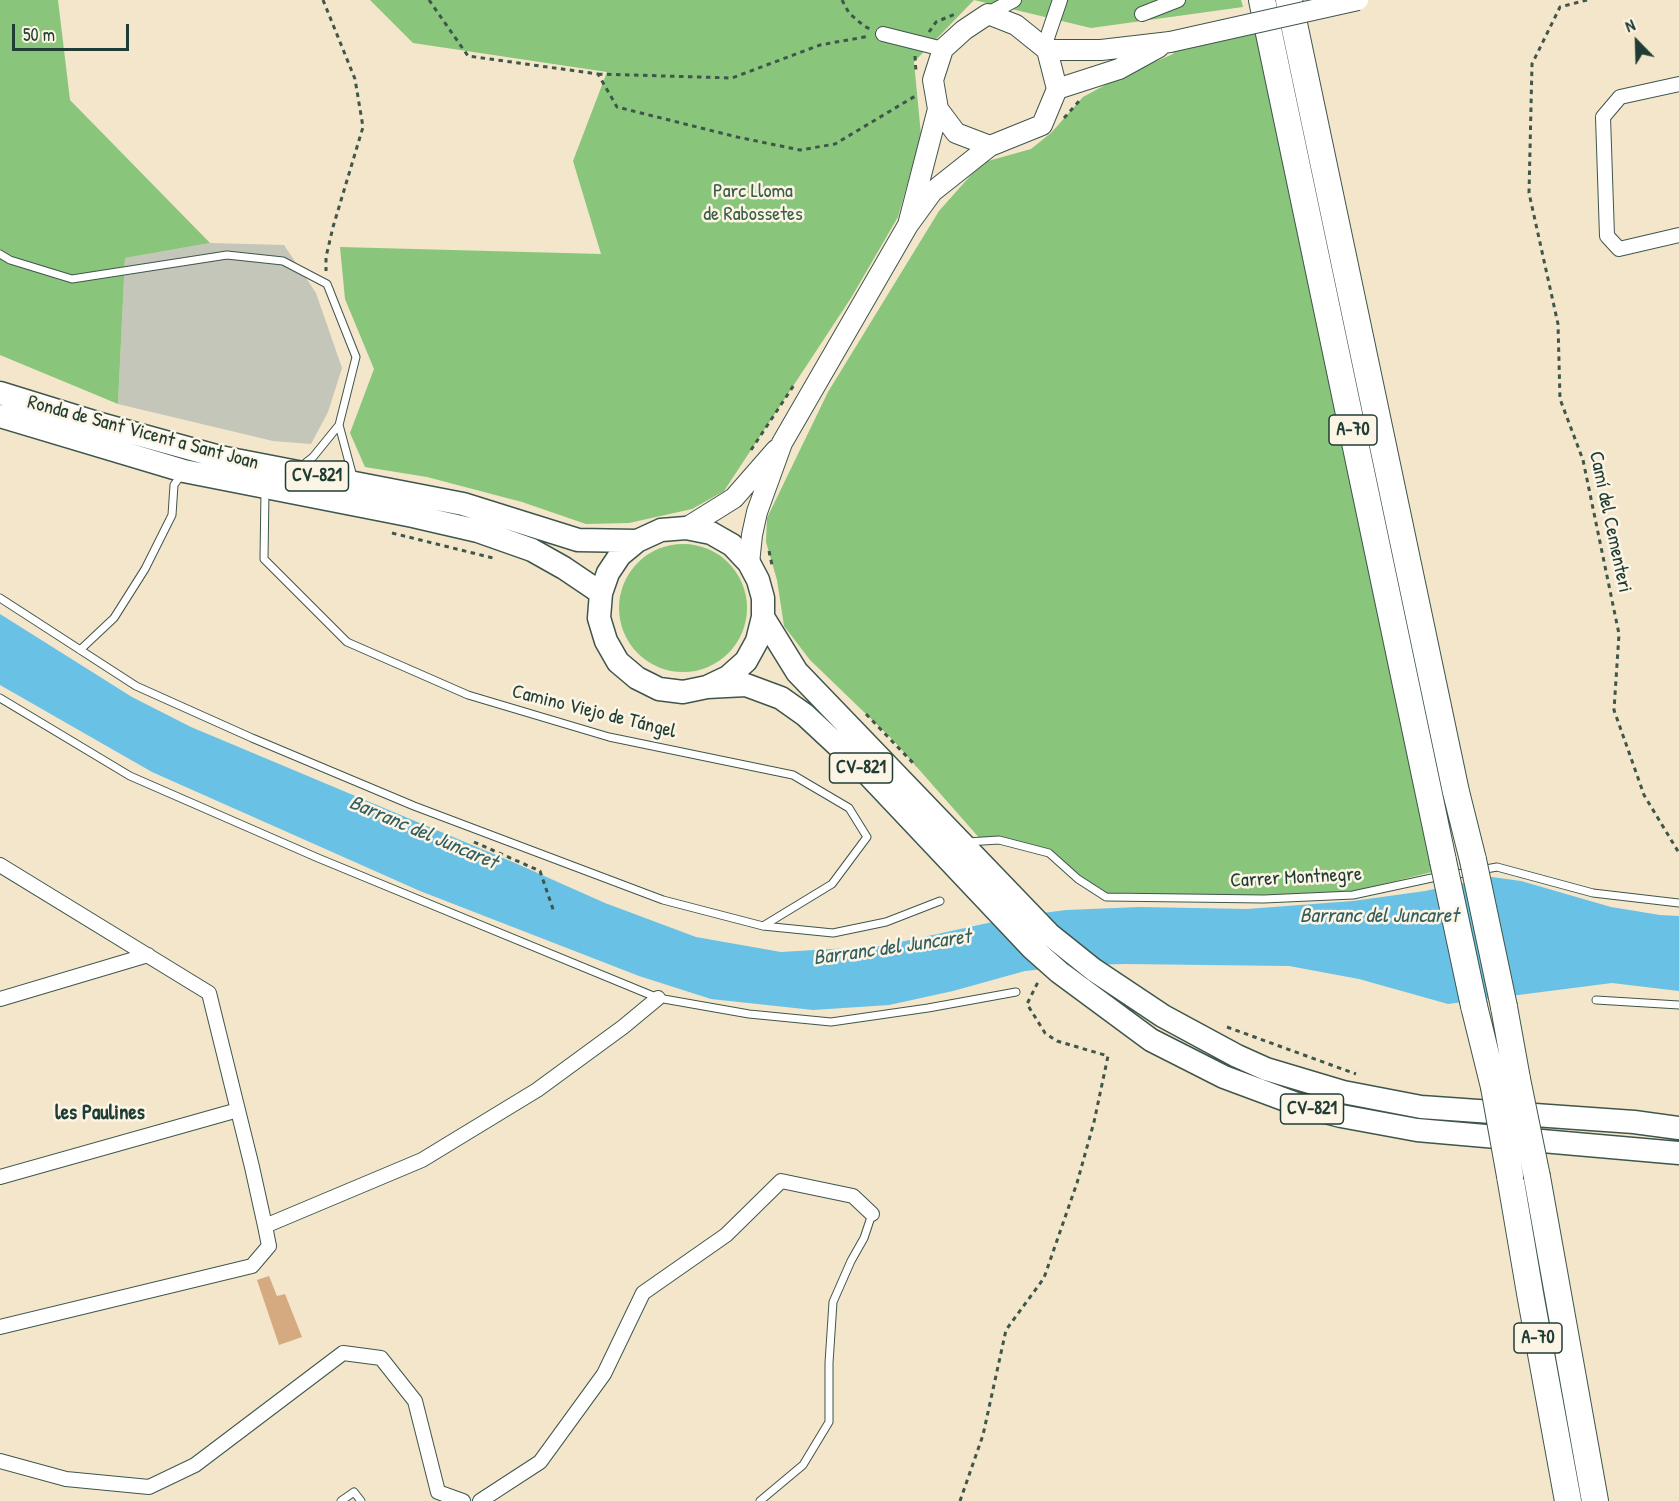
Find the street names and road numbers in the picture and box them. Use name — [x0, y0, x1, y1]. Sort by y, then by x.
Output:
street label: Ronda de Sant Vicent a Sant Joan — [25, 391, 261, 475]
road number: A-70 — [1329, 415, 1377, 445]
street label: Camí del Cementeri — [1583, 449, 1637, 595]
road number: CV-821 — [286, 461, 348, 491]
street label: Camino Viejo de Tángel — [509, 680, 679, 744]
road number: CV-821 — [830, 753, 892, 783]
street label: Carrer Montnegre — [1230, 863, 1362, 893]
road number: CV-821 — [1280, 1094, 1344, 1124]
road number: A-70 — [1514, 1323, 1562, 1353]

